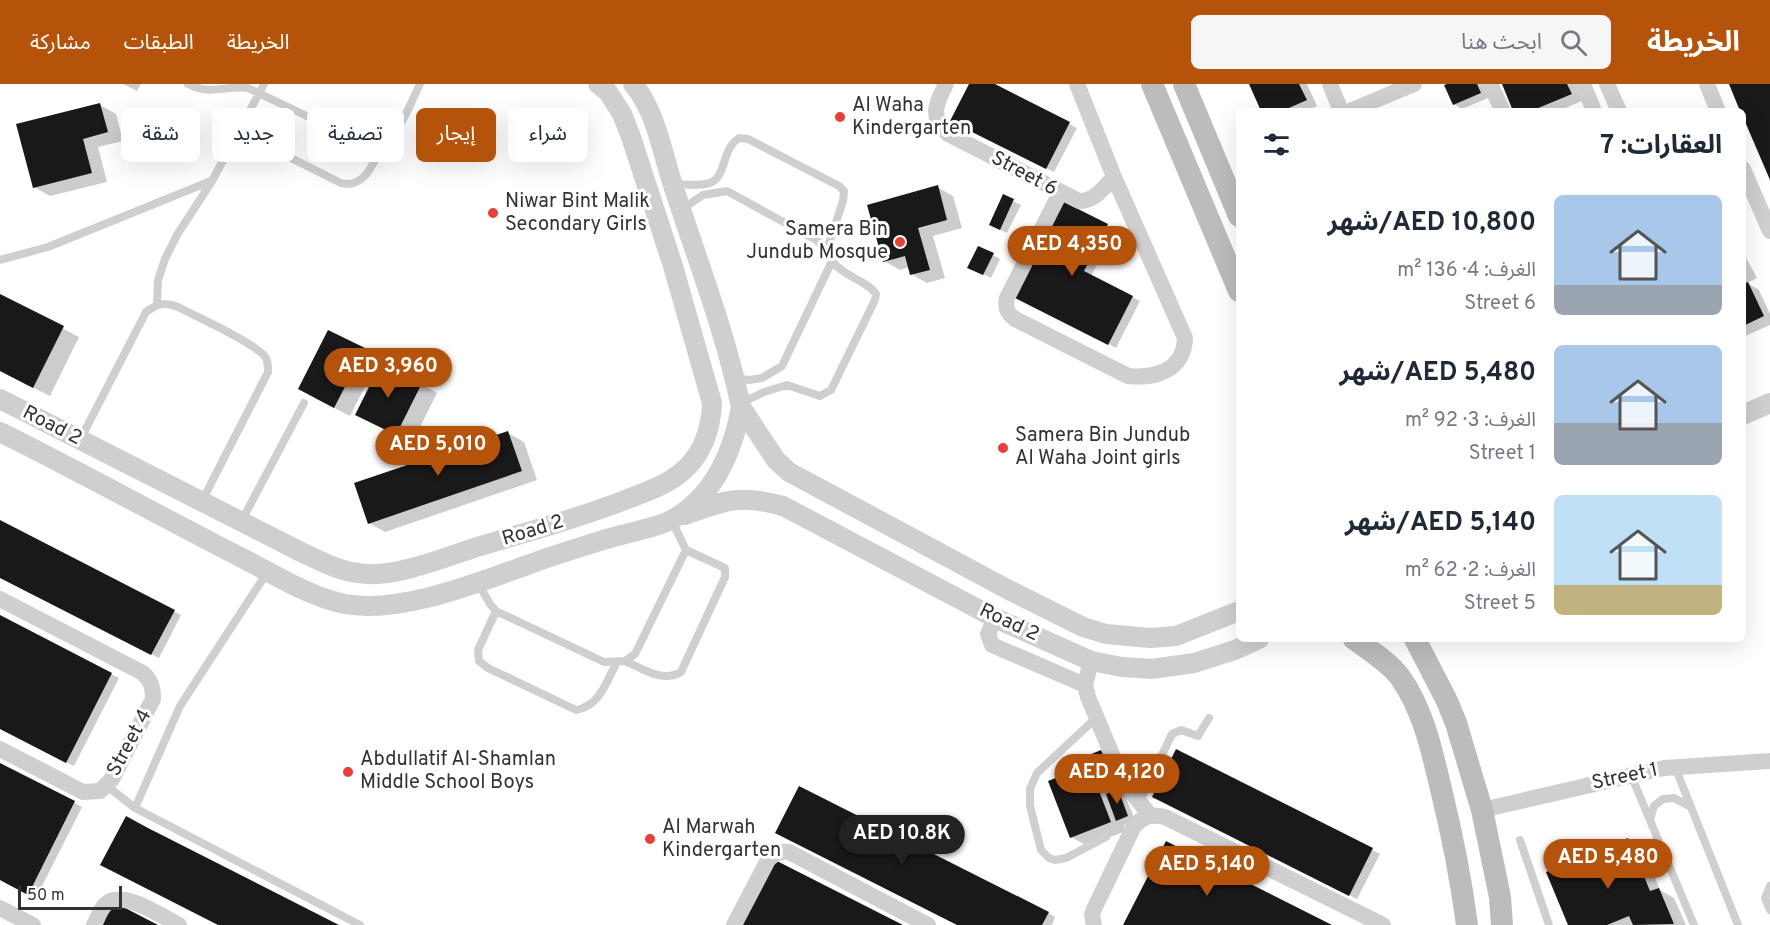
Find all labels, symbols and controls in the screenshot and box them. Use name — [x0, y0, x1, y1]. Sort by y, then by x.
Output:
search box — [1191, 15, 1611, 69]
icon: search — [1557, 26, 1590, 59]
text: الخريطة — [1647, 26, 1740, 62]
text: مشاركة — [30, 30, 91, 57]
text: الطبقات — [124, 30, 194, 57]
text: الخريطة — [227, 30, 290, 57]
text: ابحث هنا — [1461, 30, 1542, 57]
place label: Al Waha Kindergarten — [852, 93, 971, 142]
chip: شقة — [121, 108, 200, 162]
chip: جديد — [212, 108, 295, 162]
chip: تصفية — [307, 108, 404, 162]
chip: إيجار — [416, 108, 496, 162]
chip: شراء — [508, 108, 588, 162]
marker: Al Waha Kindergarten — [833, 110, 847, 124]
icon: filters — [1260, 128, 1293, 161]
text: العقارات: 7 — [1600, 130, 1722, 163]
street label: Street 6 — [986, 146, 1062, 202]
place label: Niwar Bint Malik Secondary Girls — [505, 189, 650, 238]
marker: Niwar Bint Malik Secondary Girls — [486, 206, 500, 220]
text: AED 10,800/شهر — [1327, 207, 1536, 240]
place label: Samera Bin Jundub Mosque — [746, 217, 888, 266]
icon: home — [1602, 219, 1674, 291]
pin: AED 4,350 — [1003, 226, 1141, 277]
text: AED 4,350 — [1022, 232, 1122, 258]
marker: Samera Bin Jundub Mosque — [893, 235, 907, 249]
text: الغرف: 4 · 136 m² — [1397, 258, 1536, 284]
text: Street 6 — [1464, 291, 1536, 317]
pin: AED 3,960 — [319, 348, 457, 399]
text: AED 3,960 — [338, 354, 438, 380]
text: AED 5,480/شهر — [1340, 357, 1536, 390]
icon: home — [1602, 369, 1674, 441]
street label: Road 2 — [18, 400, 86, 452]
text: الغرف: 3 · 92 m² — [1405, 408, 1536, 434]
place label: Samera Bin Jundub Al Waha Joint girls — [1015, 423, 1190, 472]
pin: AED 5,010 — [369, 426, 507, 477]
text: AED 5,010 — [389, 432, 487, 458]
marker: Samera Bin Jundub Al Waha Joint girls — [996, 441, 1010, 455]
text: Street 1 — [1469, 441, 1536, 467]
text: AED 5,140/شهر — [1345, 507, 1536, 540]
street label: Road 2 — [499, 509, 567, 553]
icon: home — [1602, 519, 1674, 591]
text: الغرف: 2 · 62 m² — [1405, 558, 1536, 584]
text: Street 5 — [1464, 591, 1536, 617]
street label: Road 2 — [975, 598, 1043, 648]
street label: Street 4 — [102, 705, 158, 781]
place label: Abdullatif Al-Shamlan Middle School Boys — [360, 747, 556, 796]
pin: AED 4,120 — [1048, 754, 1186, 805]
street label: Street 1 — [1589, 757, 1661, 797]
text: AED 4,120 — [1069, 760, 1165, 786]
marker: Abdullatif Al-Shamlan Middle School Boys — [341, 765, 355, 779]
place label: Al Marwah Kindergarten — [662, 815, 781, 864]
pin: AED 10.8K — [833, 815, 971, 866]
text: AED 10.8K — [853, 821, 951, 847]
marker: Al Marwah Kindergarten — [643, 832, 657, 846]
pin: AED 5,480 — [1539, 839, 1677, 890]
text: AED 5,480 — [1557, 845, 1659, 871]
pin: AED 5,140 — [1138, 846, 1276, 897]
text: AED 5,140 — [1159, 852, 1255, 878]
scale bar — [18, 883, 122, 910]
text: 50 m — [27, 886, 65, 906]

